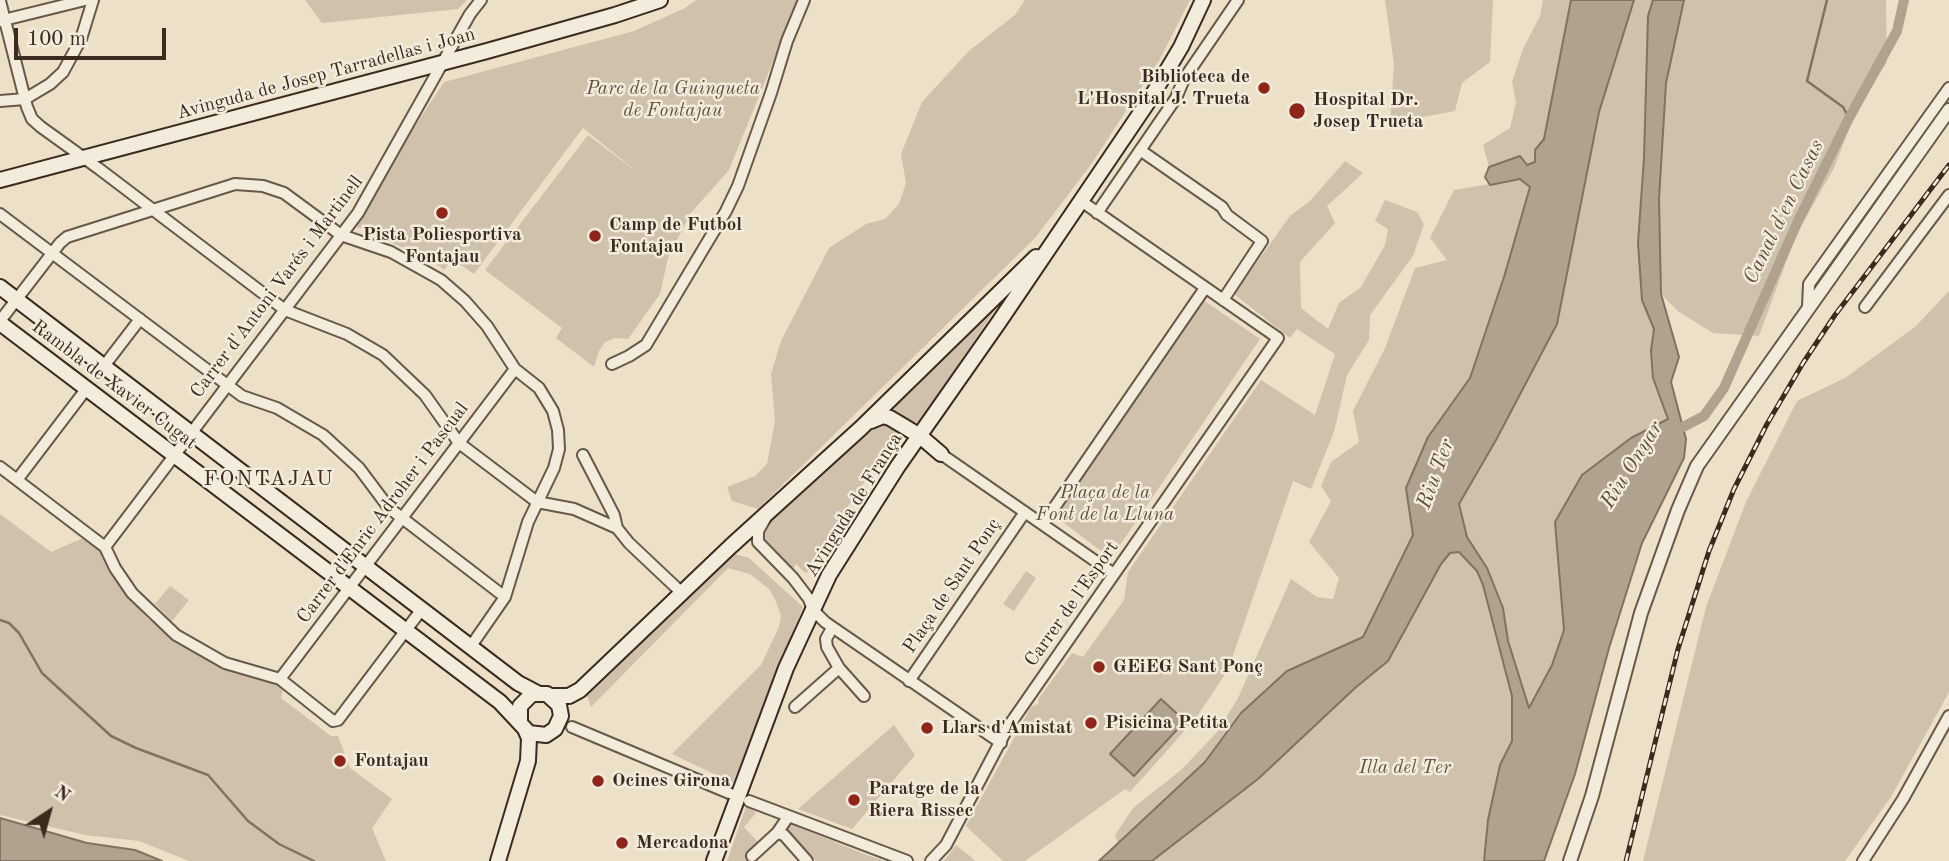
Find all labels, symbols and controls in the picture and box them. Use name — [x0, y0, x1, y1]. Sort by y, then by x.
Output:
scale bar — [18, 14, 170, 58]
street label: Avinguda de Josep Tarradellas i Joan — [174, 23, 478, 125]
text: 100 m — [27, 29, 86, 50]
place label: Biblioteca de L'Hospital J. Trueta — [1077, 66, 1250, 110]
park label: Parc de la Guingueta de Fontajau — [586, 78, 760, 122]
marker: Biblioteca de L'Hospital J. Trueta — [1256, 80, 1272, 96]
place label: Hospital Dr. Josep Trueta — [1313, 89, 1423, 133]
marker: Hospital Dr. Josep Trueta — [1287, 101, 1307, 121]
water label: Canal d'en Casas — [1738, 136, 1830, 288]
street label: Carrer d'Antoni Varés i Martinell — [186, 171, 368, 403]
marker: Pista Poliesportiva Fontajau — [434, 205, 450, 221]
place label: Camp de Futbol Fontajau — [609, 214, 742, 258]
place label: Pista Poliesportiva Fontajau — [362, 224, 522, 268]
marker: Camp de Futbol Fontajau — [587, 228, 603, 244]
street label: Rambla de Xavier Cugat — [27, 315, 201, 455]
street label: Carrer d'Enric Adroher i Pascual — [292, 398, 474, 628]
water label: Riu Onyar — [1595, 417, 1669, 513]
street label: Avinguda de França — [800, 429, 908, 581]
water label: Riu Ter — [1412, 436, 1460, 512]
district label: FONTAJAU — [204, 466, 334, 492]
park label: Plaça de la Font de la Lluna — [1036, 482, 1174, 526]
street label: Plaça de Sant Ponç — [898, 514, 1006, 658]
street label: Carrer de l'Esport — [1020, 537, 1124, 671]
place label: GEiEG Sant Ponç — [1113, 656, 1263, 678]
marker: GEiEG Sant Ponç — [1091, 659, 1107, 675]
place label: Pisicina Petita — [1105, 712, 1228, 734]
marker: Pisicina Petita — [1083, 715, 1099, 731]
place label: Llars d'Amistat — [941, 717, 1073, 739]
marker: Llars d'Amistat — [919, 720, 935, 736]
place label: Fontajau — [354, 750, 429, 772]
marker: Fontajau — [332, 753, 348, 769]
park label: Illa del Ter — [1359, 757, 1451, 779]
place label: Ocines Girona — [612, 770, 730, 792]
marker: Ocines Girona — [590, 773, 606, 789]
north arrow — [14, 777, 84, 847]
place label: Paratge de la Riera Rissec — [868, 778, 980, 822]
text: N — [50, 783, 73, 807]
marker: Paratge de la Riera Rissec — [846, 792, 862, 808]
place label: Mercadona — [636, 832, 729, 854]
marker: Mercadona — [614, 835, 630, 851]

